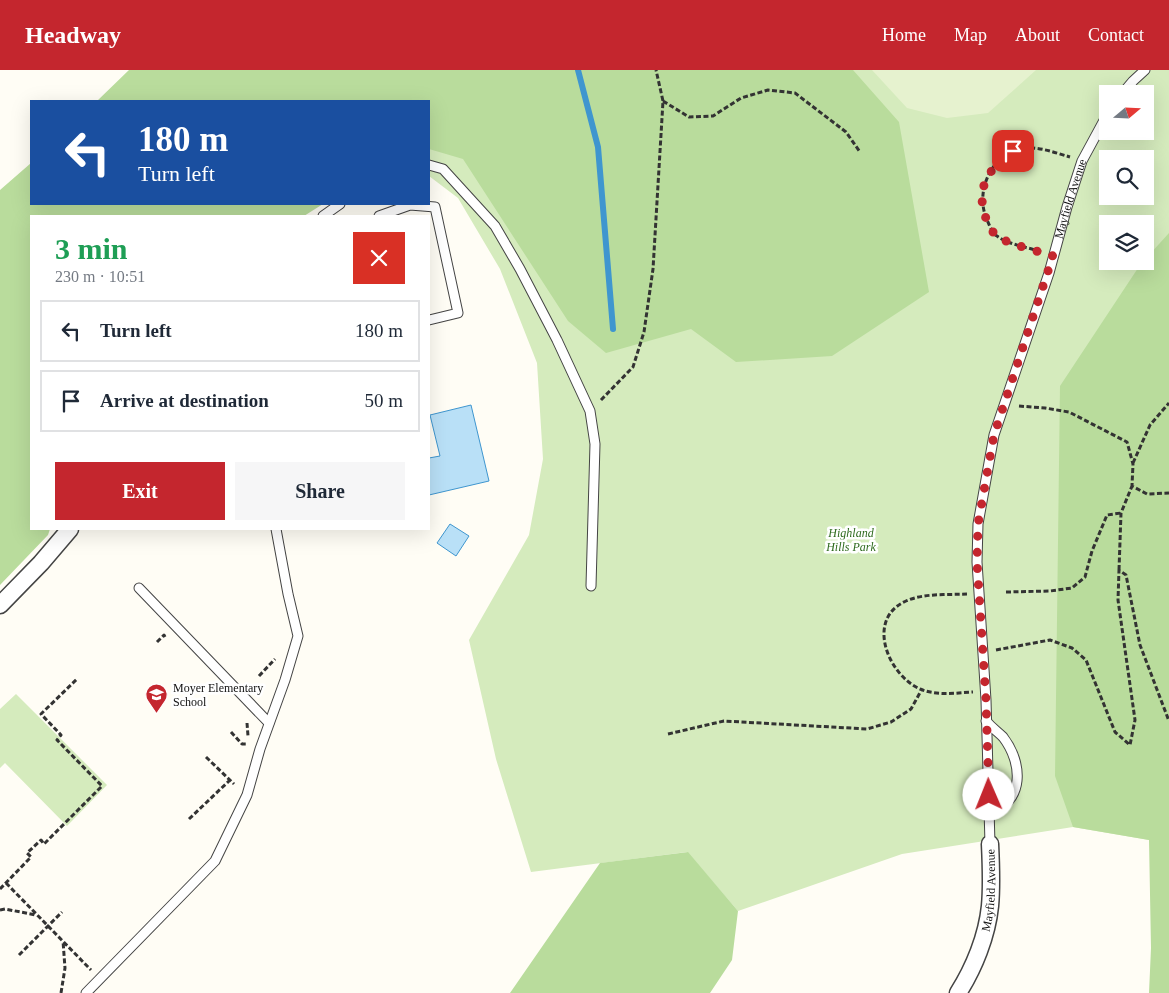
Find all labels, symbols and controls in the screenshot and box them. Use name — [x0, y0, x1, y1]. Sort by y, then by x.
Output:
text: Headway — [25, 22, 121, 48]
text: Home — [882, 25, 926, 45]
text: Map — [954, 25, 987, 45]
text: About — [1015, 25, 1060, 45]
text: Contact — [1088, 25, 1144, 45]
north arrow — [1099, 85, 1154, 140]
map controls — [1099, 85, 1154, 270]
icon: left — [55, 120, 120, 185]
text: 180 m — [138, 120, 228, 159]
pin — [992, 130, 1034, 172]
icon: arrive — [999, 137, 1027, 165]
button: search — [1099, 150, 1154, 205]
street label: Mayfield Avenue — [1052, 157, 1089, 240]
text: Turn left — [138, 161, 215, 186]
button: layers — [1099, 215, 1154, 270]
text: 3 min — [55, 232, 128, 265]
button: close — [353, 232, 405, 284]
text: 230 m · 10:51 — [55, 268, 145, 285]
icon: left — [57, 317, 85, 345]
text: Turn left — [100, 320, 172, 341]
text: 180 m — [355, 320, 403, 341]
icon: arrive — [57, 387, 85, 415]
text: Arrive at destination — [100, 390, 269, 411]
text: 50 m — [364, 390, 403, 411]
button: Exit — [55, 462, 225, 520]
button: Share — [235, 462, 405, 520]
park label: Highland Hills Park — [825, 526, 877, 554]
place label: Moyer Elementary School — [173, 681, 263, 709]
school or university icon: Moyer Elementary School — [145, 683, 169, 714]
position arrow — [962, 768, 1014, 820]
street label: Mayfield Avenue — [979, 849, 998, 933]

